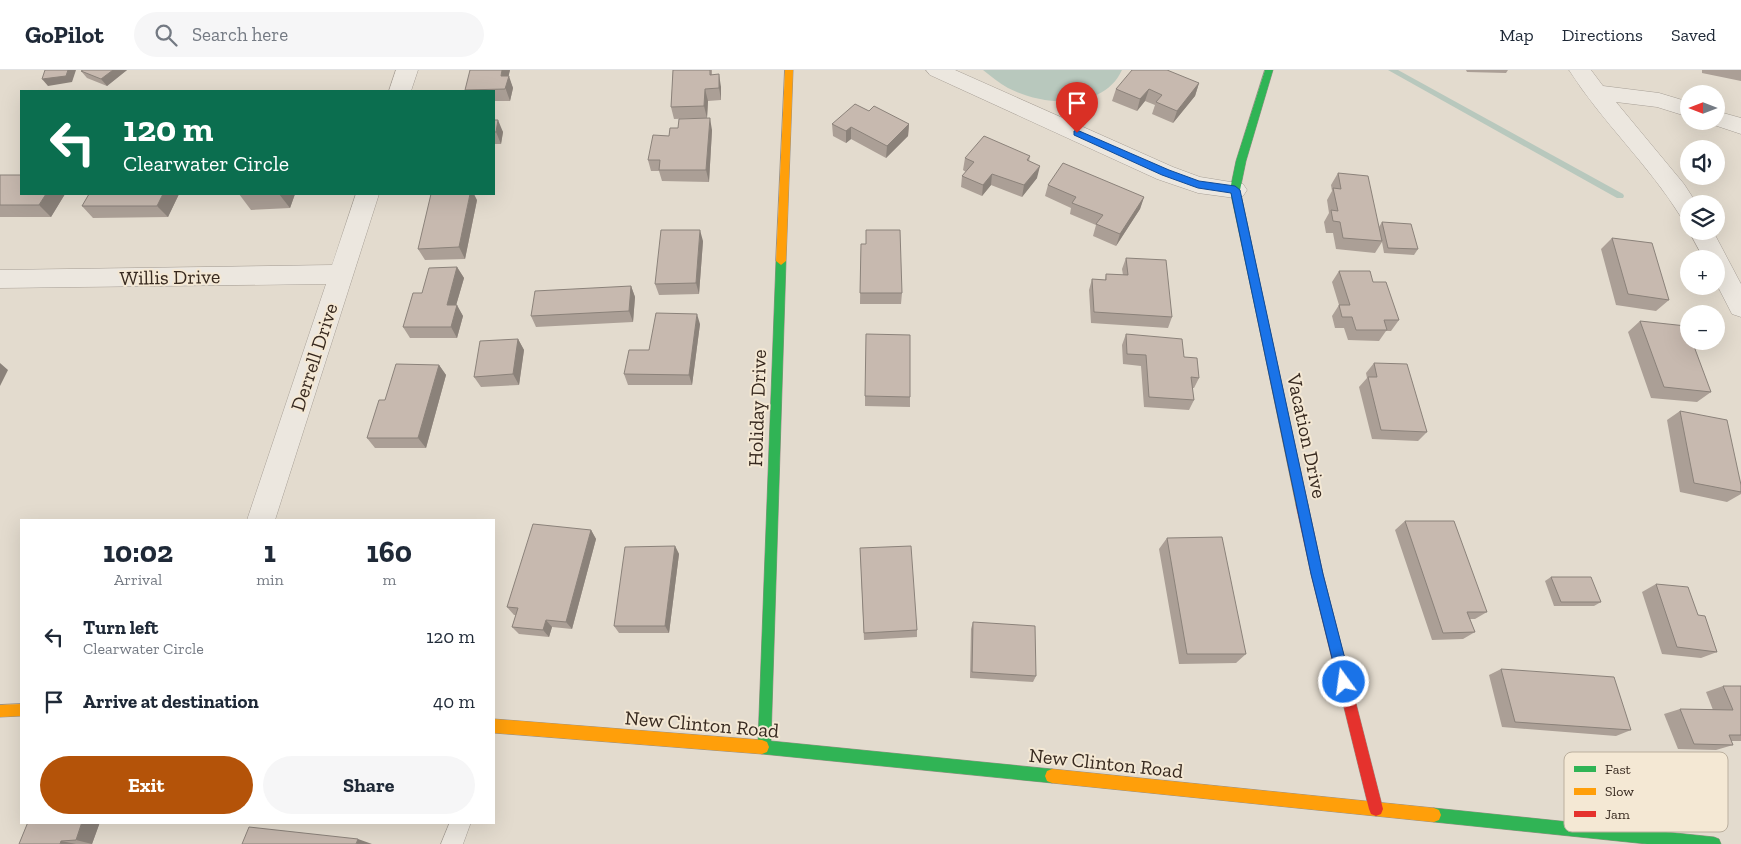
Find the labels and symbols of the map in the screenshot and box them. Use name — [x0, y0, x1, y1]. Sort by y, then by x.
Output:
pin — [1056, 82, 1098, 133]
north arrow — [1680, 85, 1725, 130]
street label: Willis Drive — [120, 264, 220, 290]
street label: Derrell Drive — [285, 300, 343, 414]
street label: Holiday Drive — [743, 349, 771, 467]
street label: Vacation Drive — [1282, 371, 1332, 500]
position arrow — [1317, 655, 1369, 707]
street label: New Clinton Road — [624, 705, 780, 743]
street label: New Clinton Road — [1028, 743, 1184, 783]
legend — [1564, 752, 1728, 832]
text: Fast — [1605, 761, 1632, 778]
text: Slow — [1605, 783, 1634, 800]
text: Jam — [1605, 806, 1630, 823]

